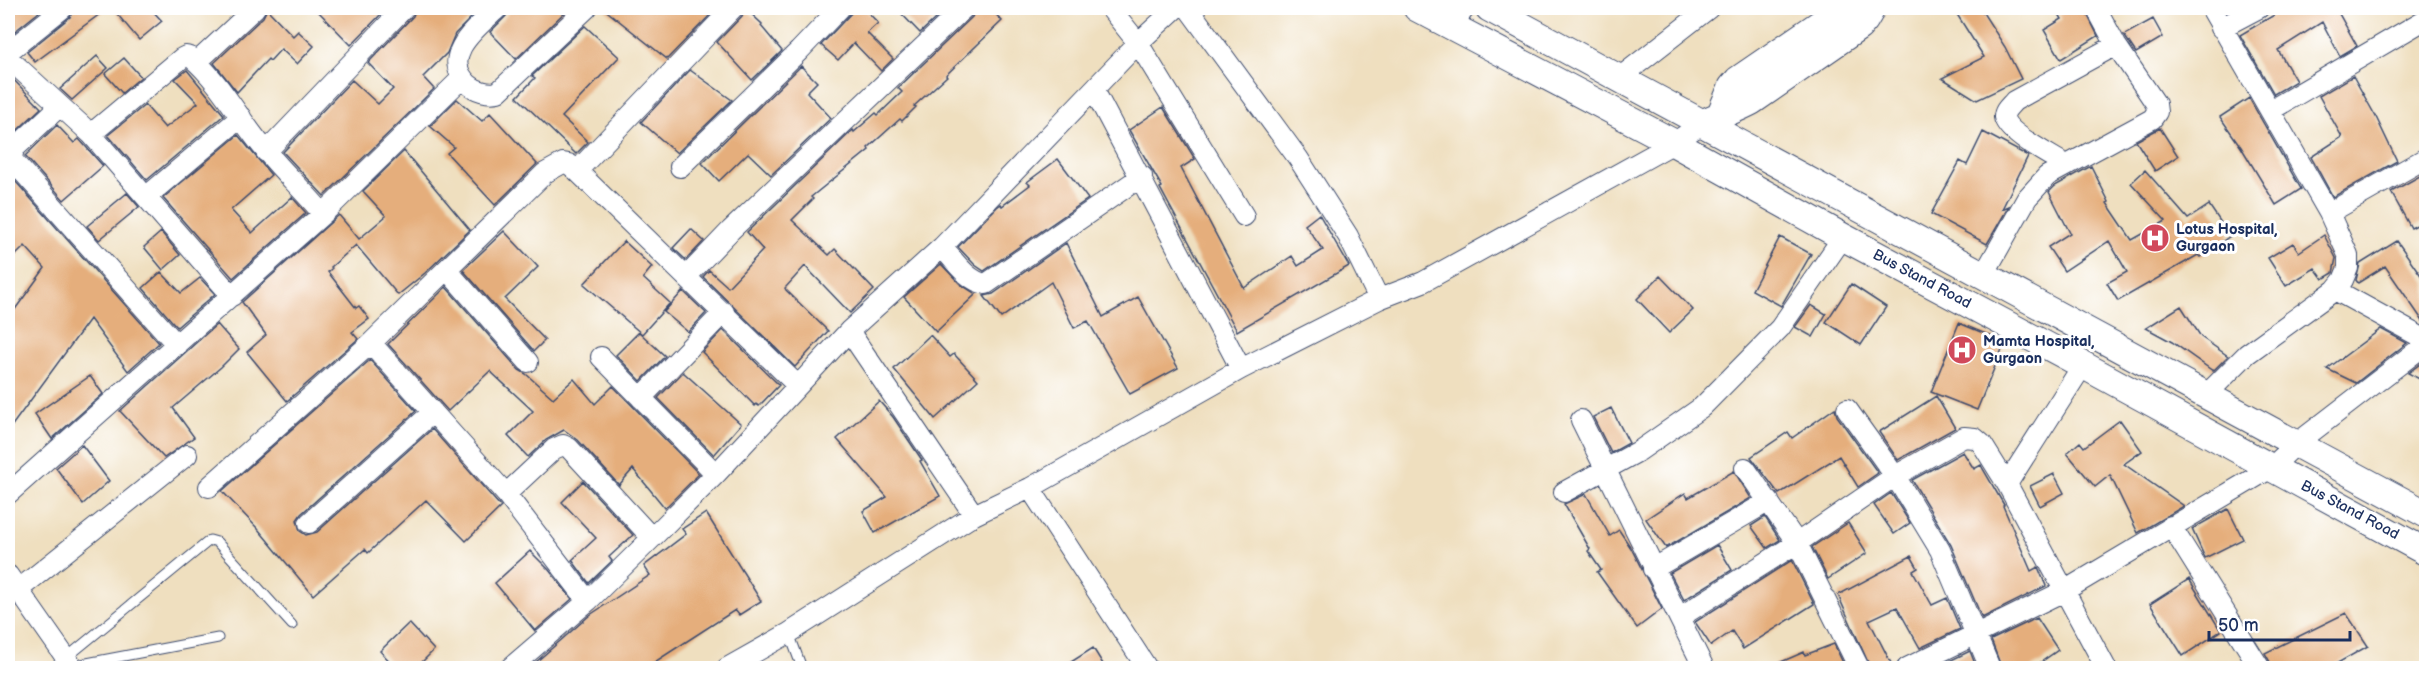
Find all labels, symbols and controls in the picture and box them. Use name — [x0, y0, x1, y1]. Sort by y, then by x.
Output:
place label: Lotus Hospital, Gurgaon — [2176, 220, 2278, 256]
hospital icon: Lotus Hospital, Gurgaon — [2139, 222, 2171, 254]
street label: Bus Stand Road — [1869, 245, 1975, 313]
place label: Mamta Hospital, Gurgaon — [1983, 332, 2095, 368]
hospital icon: Mamta Hospital, Gurgaon — [1946, 334, 1978, 366]
street label: Bus Stand Road — [2297, 476, 2403, 544]
scale bar — [2209, 604, 2350, 642]
text: 50 m — [2218, 615, 2259, 636]

